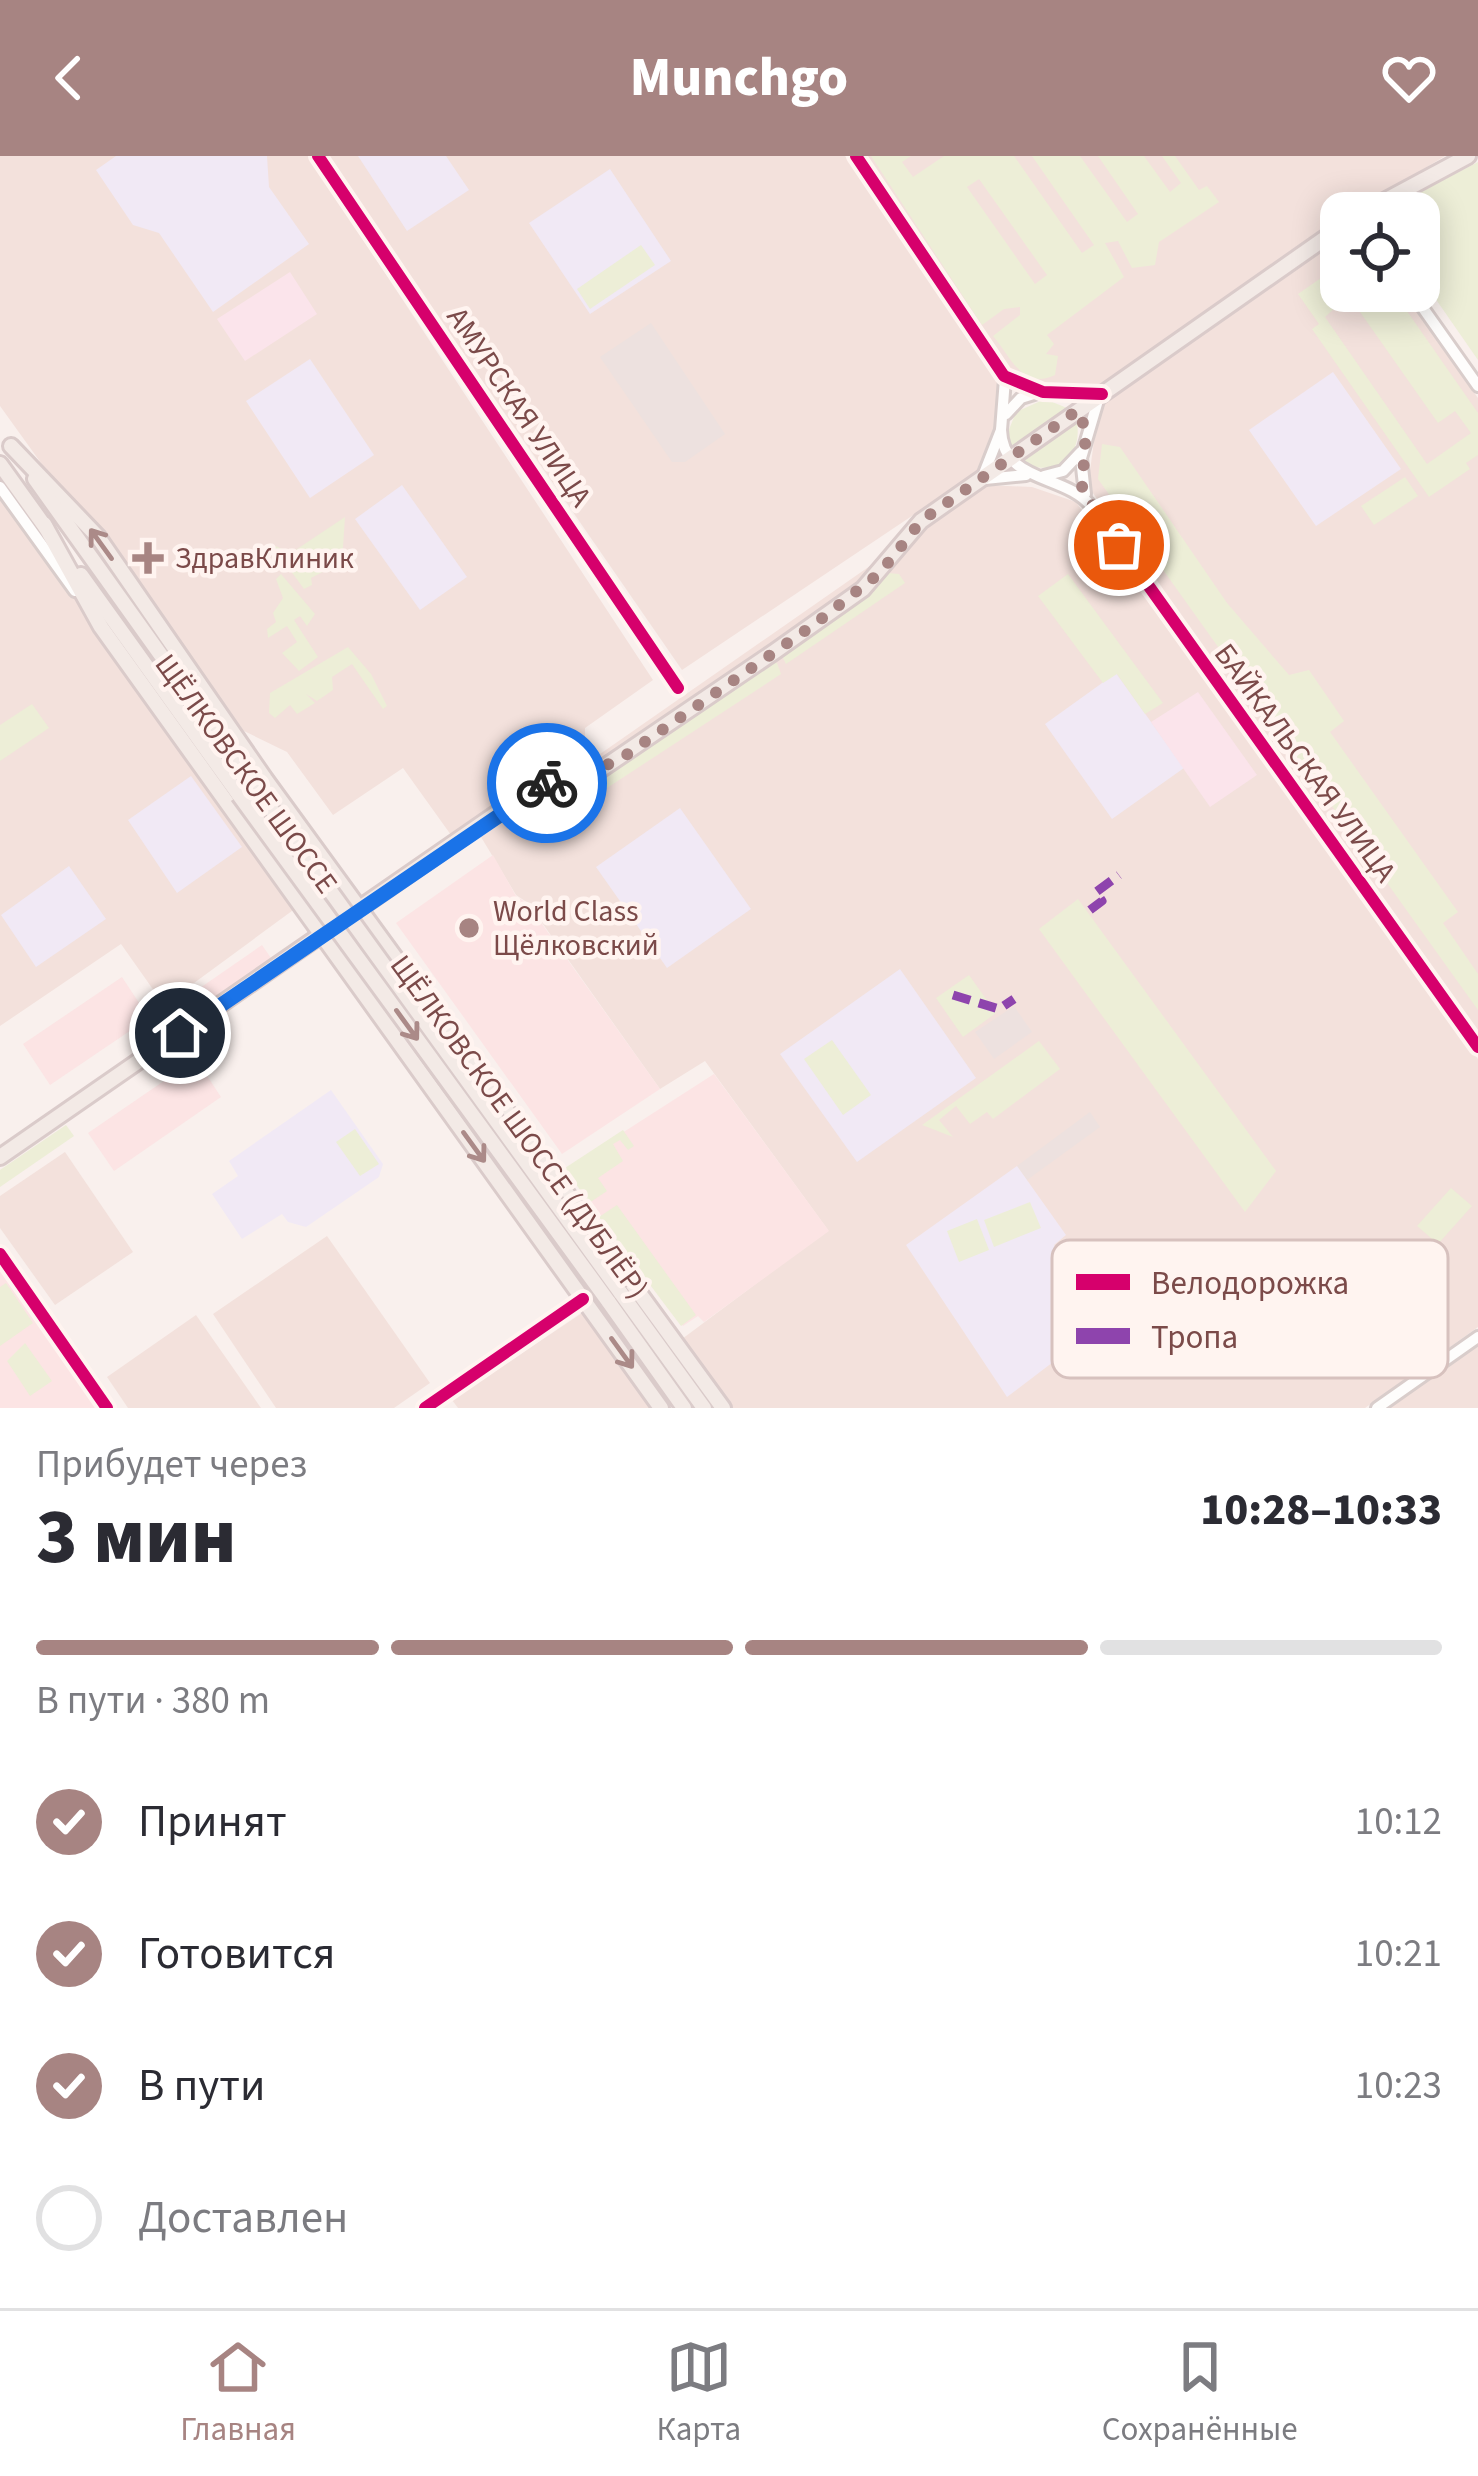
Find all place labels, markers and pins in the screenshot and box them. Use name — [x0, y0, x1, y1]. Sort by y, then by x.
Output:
pin — [1068, 494, 1170, 596]
place label: ЗдравКлиник — [175, 537, 354, 580]
marker: ЗдравКлиник — [132, 542, 164, 574]
place label: World Class Щёлковский — [493, 890, 659, 967]
marker: World Class Щёлковский — [456, 915, 482, 941]
pin — [129, 982, 231, 1084]

